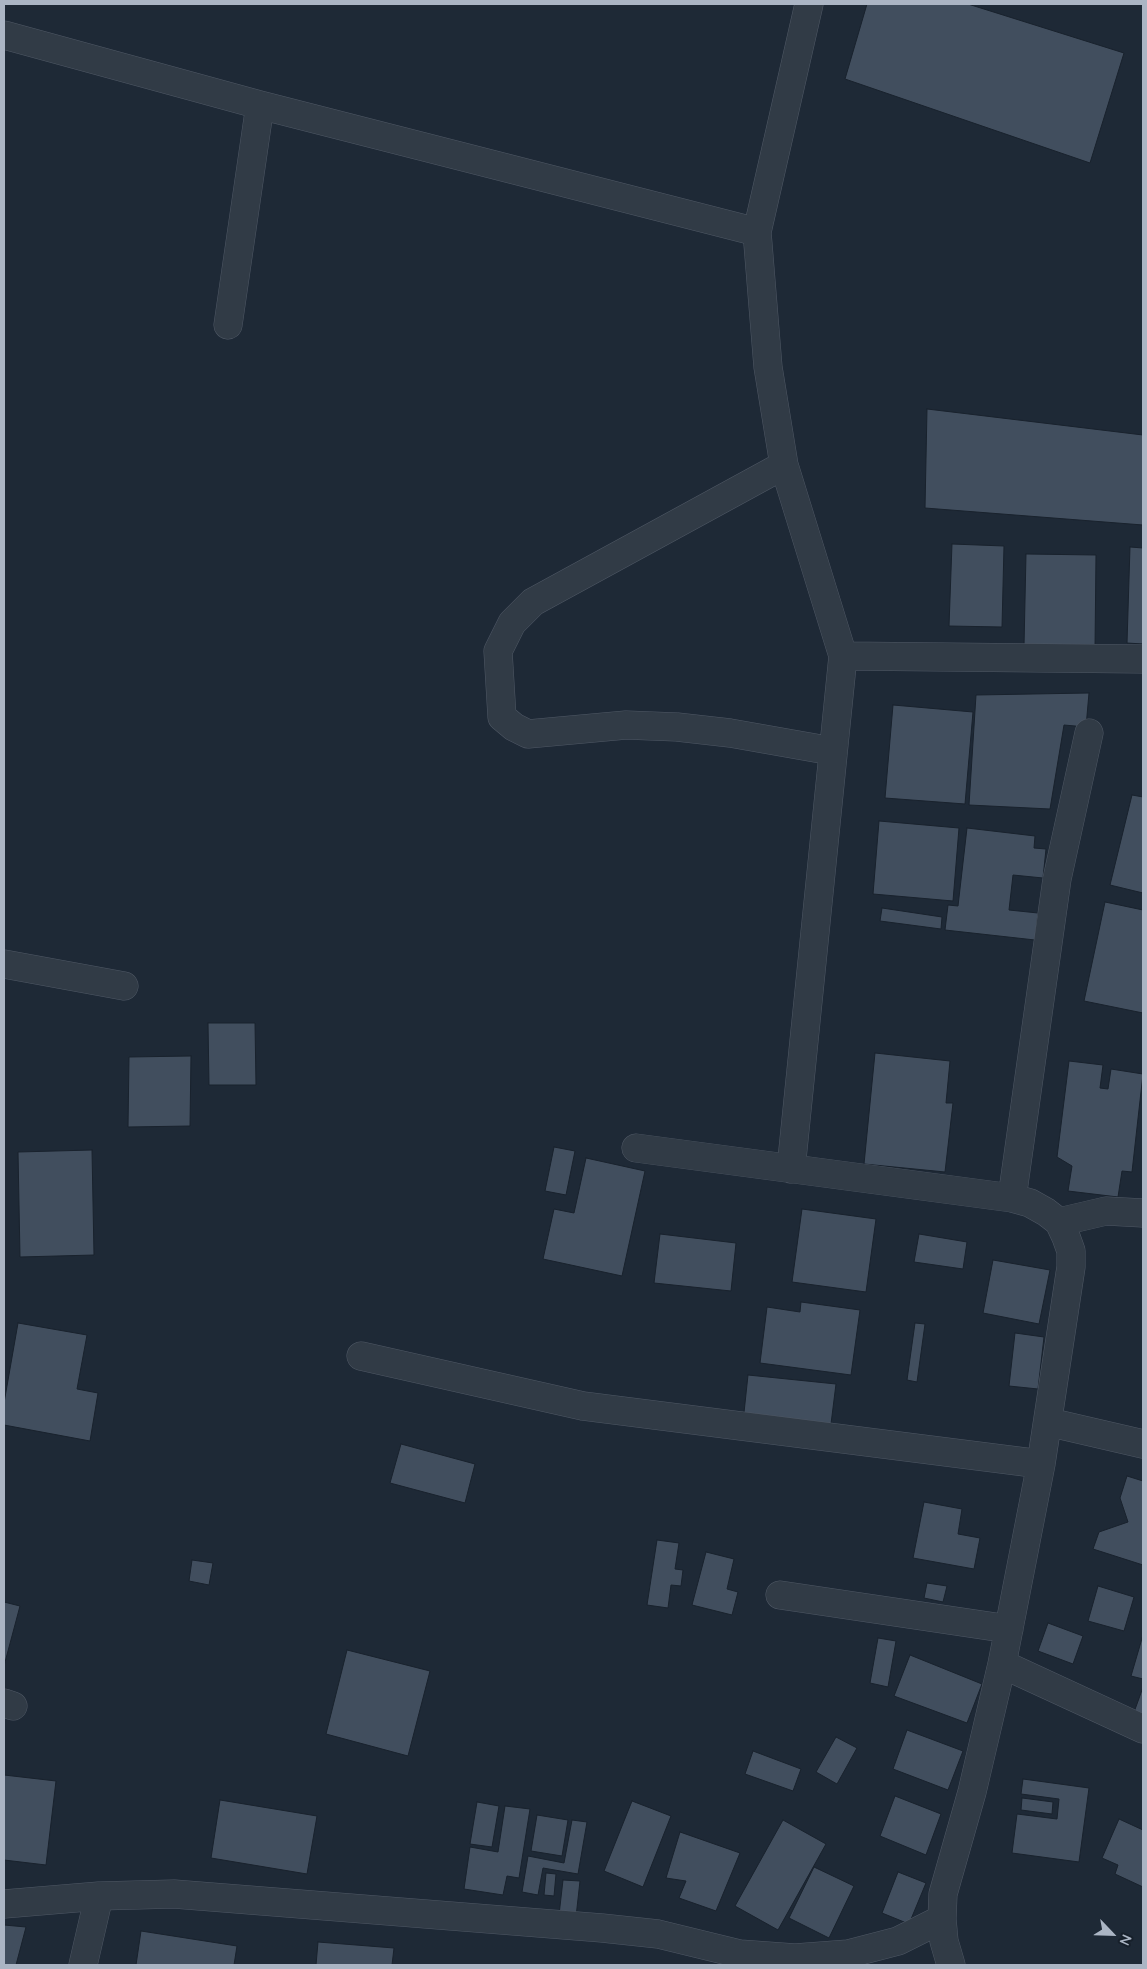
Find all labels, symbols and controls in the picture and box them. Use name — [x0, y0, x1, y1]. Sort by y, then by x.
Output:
north arrow — [1087, 1909, 1137, 1959]
text: N — [1115, 1932, 1136, 1948]

